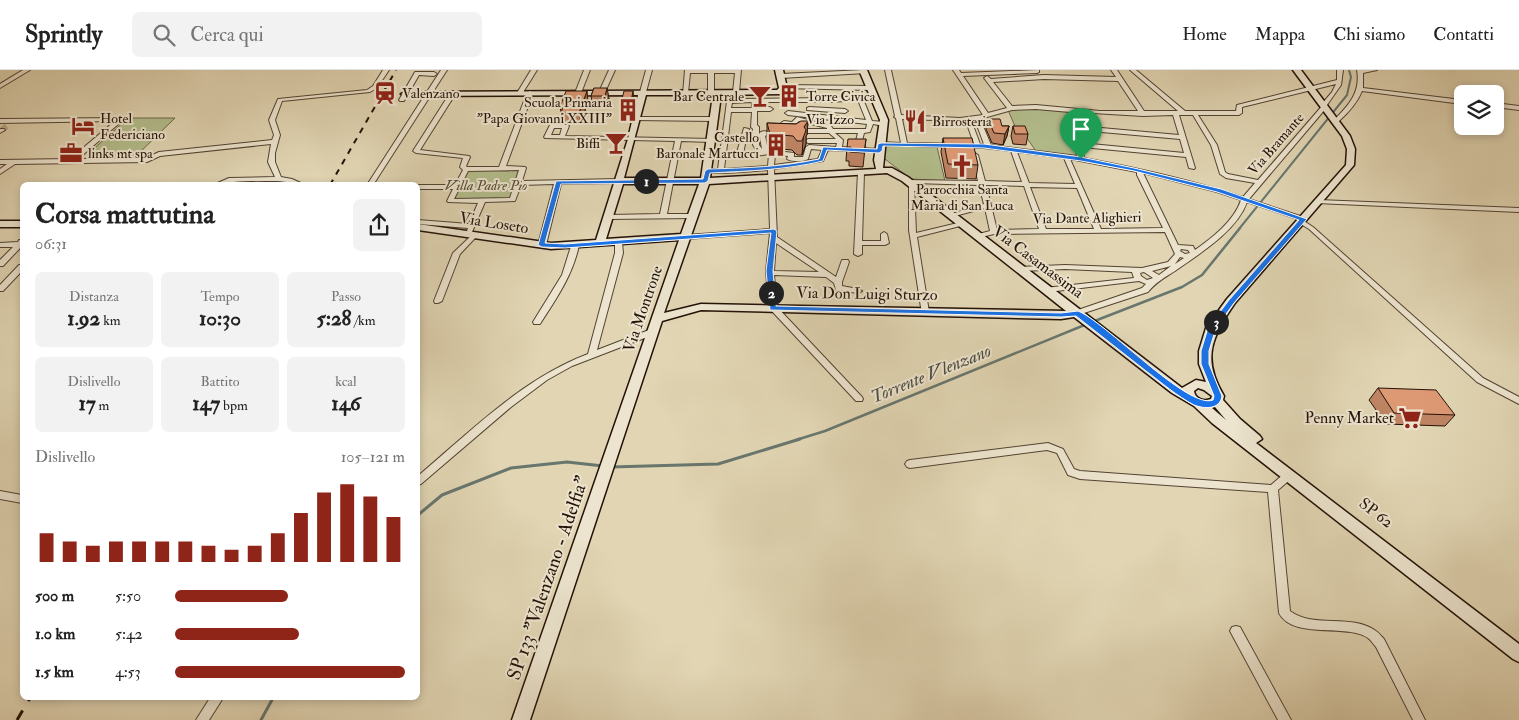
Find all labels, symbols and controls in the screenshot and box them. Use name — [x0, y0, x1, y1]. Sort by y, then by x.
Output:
search box — [132, 12, 482, 57]
text: Sprintly — [25, 19, 102, 50]
icon: search — [150, 21, 178, 49]
text: Cerca qui — [190, 23, 264, 47]
text: Home — [1182, 23, 1227, 46]
text: Mappa — [1255, 23, 1305, 46]
text: Chi siamo — [1333, 23, 1405, 46]
text: Contatti — [1433, 23, 1494, 46]
station icon: Valenzano — [372, 80, 398, 106]
bar icon: Bar Centrale — [747, 83, 773, 109]
building icon: Torre Civica — [776, 83, 802, 109]
place label: Valenzano — [402, 85, 460, 102]
map controls — [1454, 85, 1504, 135]
button: layers — [1454, 85, 1504, 135]
place label: Bar Centrale — [673, 88, 744, 105]
place label: Torre Civica — [806, 88, 876, 105]
place label: Scuola Primaria "Papa Giovanni XXIII" — [477, 94, 612, 128]
building icon: Scuola Primaria "Papa Giovanni XXIII" — [615, 97, 641, 123]
restaurant icon: Birrosteria — [902, 108, 928, 134]
pin — [1060, 108, 1102, 159]
street label: Via Bramante — [1244, 109, 1308, 178]
place label: Hotel Federiciano — [100, 110, 165, 143]
street label: Via Izzo — [806, 111, 854, 128]
hotel icon: Hotel Federiciano — [70, 113, 96, 139]
place label: Birrosteria — [932, 113, 992, 130]
icon: arrive — [1067, 115, 1095, 143]
place label: Castello Baronale Martucci — [656, 129, 759, 162]
bar icon: Biffi — [603, 130, 629, 156]
building icon: Castello Baronale Martucci — [763, 132, 789, 158]
place label: Biffi — [576, 135, 600, 152]
office icon: links mt spa — [58, 140, 84, 166]
place label: links mt spa — [88, 145, 153, 163]
church icon: Parrocchia Santa Maria di San Luca — [949, 153, 975, 179]
pin: 1 — [634, 168, 658, 194]
text: 1 — [644, 173, 649, 190]
park label: Villa Padre Pio — [445, 177, 527, 194]
place label: Parrocchia Santa Maria di San Luca — [911, 181, 1014, 214]
text: Corsa mattutina — [35, 197, 215, 232]
button: share — [353, 199, 405, 251]
street label: Via Loseto — [458, 208, 530, 238]
street label: Via Dante Alighieri — [1032, 209, 1142, 227]
street label: Via Casamassima — [988, 221, 1088, 303]
text: 06:31 — [35, 234, 67, 254]
street label: Via Montrone — [619, 263, 667, 355]
pin: 2 — [758, 280, 784, 306]
street label: Via Don Luigi Sturzo — [796, 283, 938, 305]
text: 2 — [768, 285, 775, 302]
text: Distanza — [69, 288, 119, 305]
text: Tempo — [200, 288, 240, 305]
text: Passo — [331, 288, 361, 305]
text: 1.92 — [67, 305, 100, 332]
text: 10:30 — [199, 305, 241, 332]
text: 5:28 — [316, 305, 351, 332]
pin: 3 — [1204, 310, 1228, 334]
text: km — [100, 312, 121, 329]
text: /km — [351, 312, 376, 329]
text: 3 — [1214, 314, 1219, 331]
water label: Torrente Vlenzano — [867, 339, 995, 409]
text: Dislivello — [68, 373, 120, 390]
text: Battito — [201, 373, 239, 390]
text: kcal — [335, 373, 357, 390]
text: 17 — [79, 390, 96, 417]
text: 147 — [192, 390, 220, 417]
text: 146 — [331, 390, 361, 417]
text: m — [96, 397, 109, 414]
text: bpm — [220, 397, 248, 414]
supermarket icon: Penny Market — [1397, 405, 1423, 431]
place label: Penny Market — [1304, 408, 1394, 428]
text: Dislivello — [35, 447, 95, 467]
text: 105–121 m — [341, 447, 405, 467]
street label: SP 133 "Valenzano - Adelfia" — [502, 473, 594, 683]
street label: SP 62 — [1355, 493, 1397, 533]
text: 500 m — [35, 586, 74, 606]
text: 5:50 — [115, 586, 141, 606]
text: 1.0 km — [35, 624, 75, 644]
text: 5:42 — [115, 624, 143, 644]
text: 1.5 km — [35, 662, 74, 682]
text: 4:53 — [115, 662, 141, 682]

